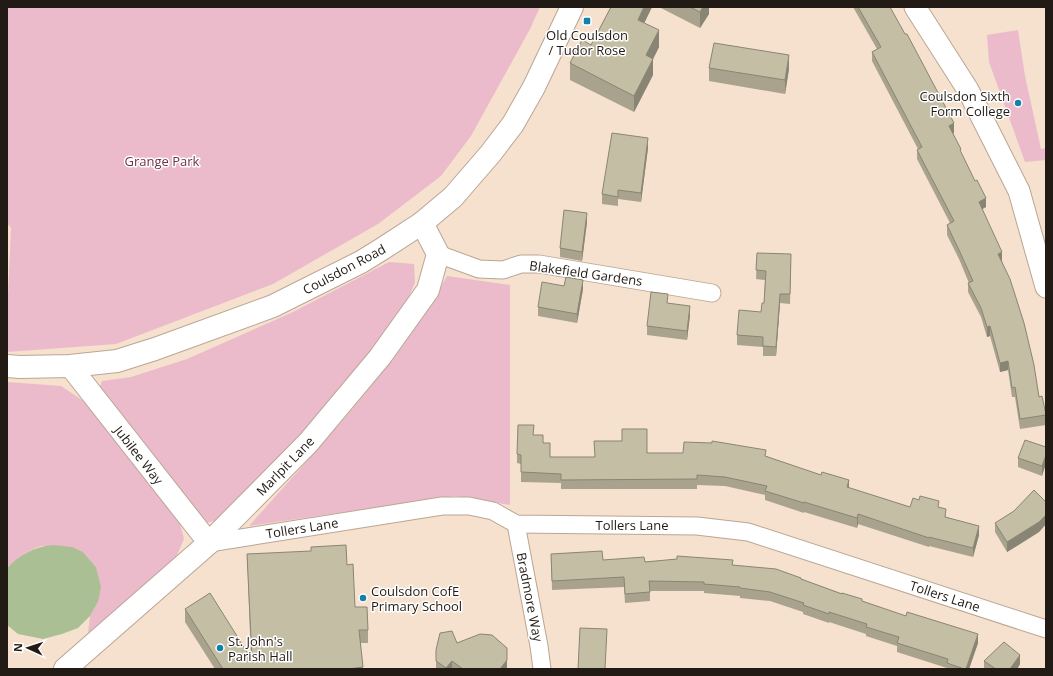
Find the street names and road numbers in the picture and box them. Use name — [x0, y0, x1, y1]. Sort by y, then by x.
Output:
street label: Coulsdon Road — [299, 240, 389, 298]
street label: Blakefield Gardens — [528, 256, 644, 290]
street label: Jubilee Way — [109, 420, 168, 488]
street label: Marlpit Lane — [252, 432, 318, 500]
street label: Tollers Lane — [265, 513, 339, 543]
street label: Tollers Lane — [595, 516, 669, 534]
street label: Bradmore Way — [513, 551, 548, 644]
street label: Tollers Lane — [907, 576, 983, 616]

